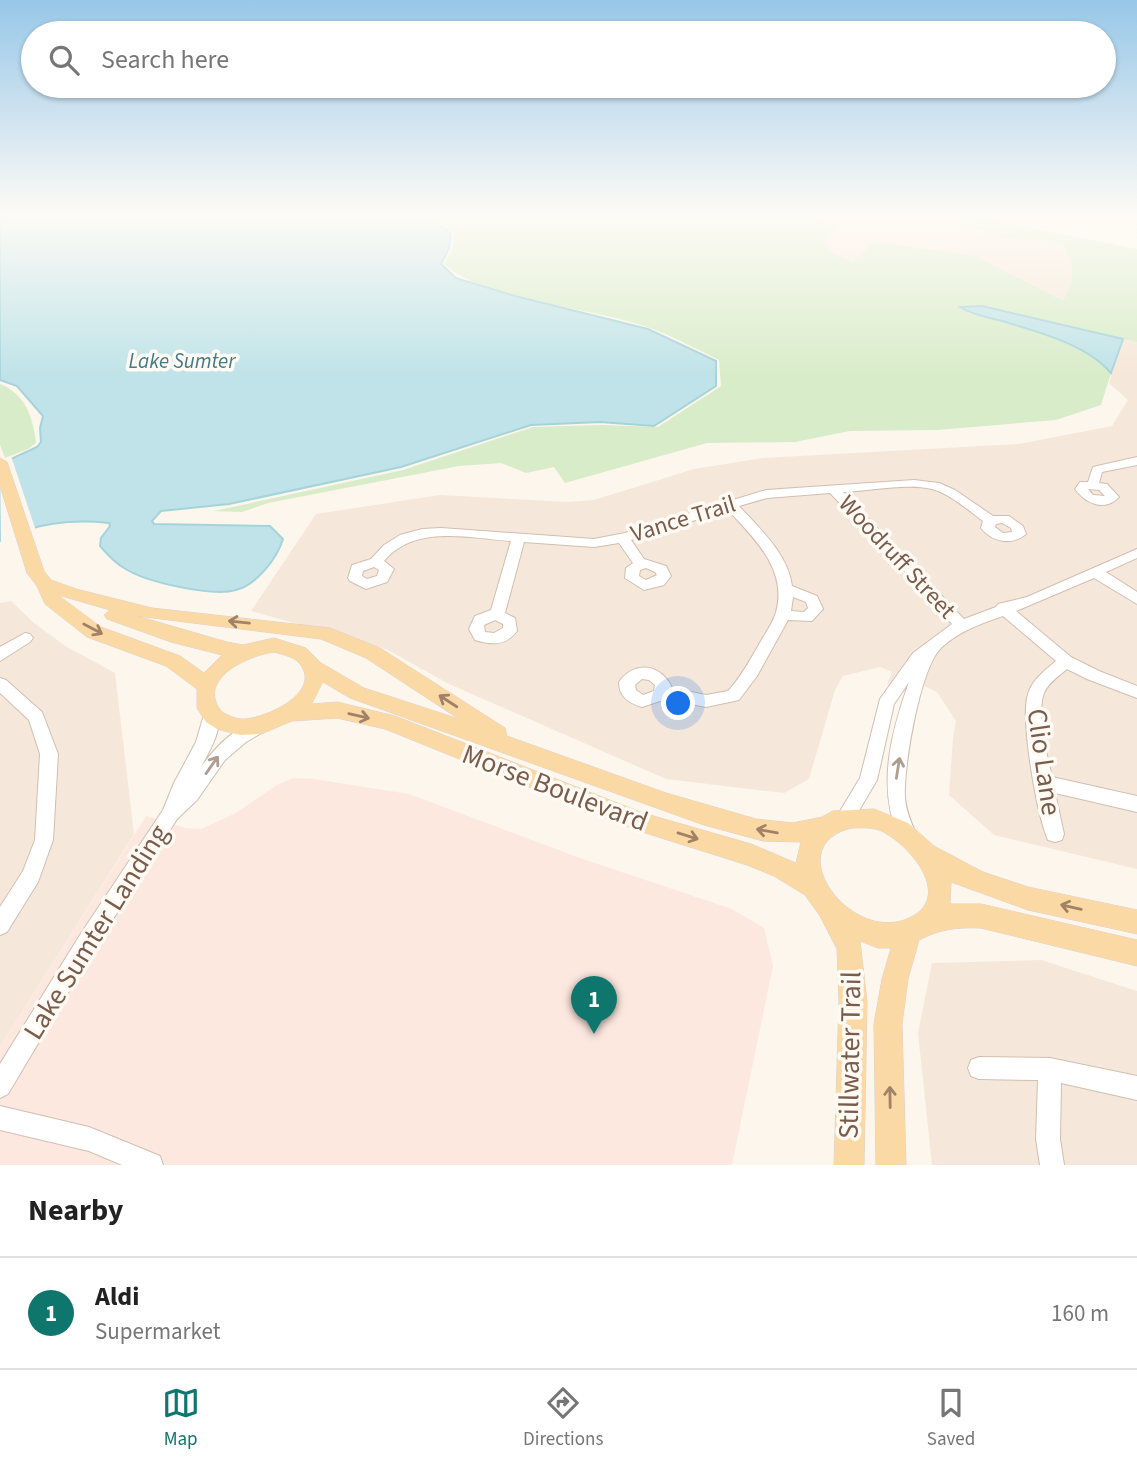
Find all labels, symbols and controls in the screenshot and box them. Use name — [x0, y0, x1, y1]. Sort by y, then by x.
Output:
search box — [21, 21, 1116, 98]
icon: search — [45, 41, 83, 79]
text: Search here — [101, 41, 229, 78]
water label: Lake Sumter — [129, 346, 236, 376]
street label: Vance Trail — [626, 487, 740, 551]
street label: Woodruff Street — [830, 487, 964, 627]
one-way arrow — [228, 615, 251, 628]
one-way arrow — [82, 622, 102, 636]
your location — [661, 686, 695, 720]
one-way arrow — [438, 694, 458, 708]
street label: Clio Lane — [1017, 706, 1071, 818]
one-way arrow — [348, 710, 370, 723]
street label: Morse Boulevard — [456, 734, 654, 842]
one-way arrow — [205, 756, 219, 775]
one-way arrow — [892, 757, 905, 779]
street label: Lake Sumter Landing — [14, 817, 178, 1047]
one-way arrow — [756, 824, 779, 837]
one-way arrow — [676, 831, 698, 844]
one-way arrow — [1060, 899, 1082, 912]
street label: Stillwater Trail — [829, 971, 871, 1139]
pin: 1 — [571, 976, 617, 1034]
one-way arrow — [883, 1086, 896, 1109]
text: Nearby — [28, 1189, 123, 1232]
text: Aldi — [95, 1278, 139, 1315]
text: 1 — [45, 1297, 57, 1330]
text: 160 m — [1051, 1297, 1109, 1330]
text: Supermarket — [95, 1315, 221, 1348]
tab: Map — [162, 1384, 200, 1453]
tab: Directions — [523, 1384, 603, 1453]
tab: Saved — [927, 1384, 975, 1453]

